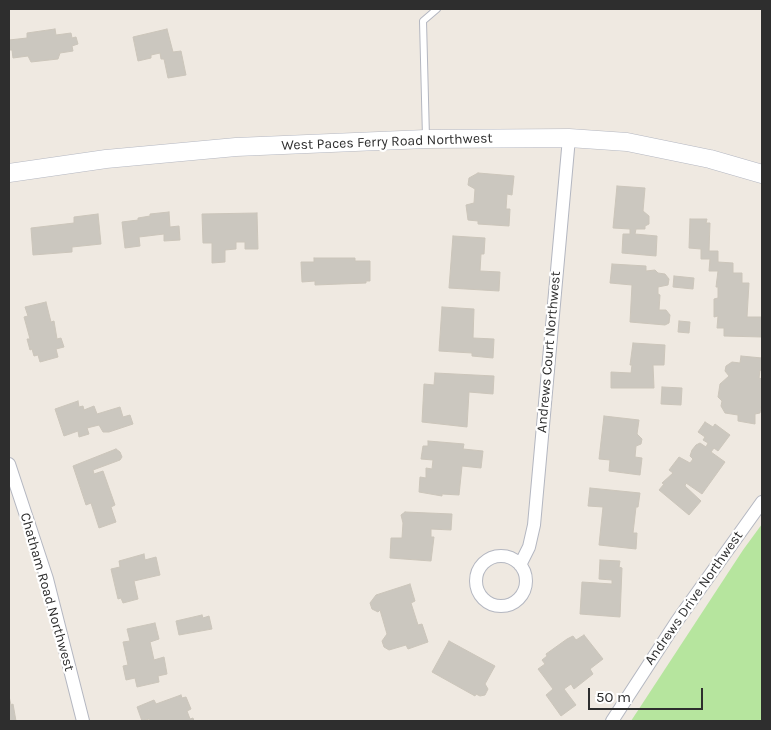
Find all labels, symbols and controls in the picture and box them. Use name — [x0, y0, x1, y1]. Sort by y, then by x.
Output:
street label: West Paces Ferry Road Northwest — [281, 130, 493, 154]
street label: Andrews Court Northwest — [534, 270, 564, 434]
street label: Chatham Road Northwest — [16, 511, 78, 673]
street label: Andrews Drive Northwest — [641, 528, 747, 668]
scale bar — [591, 678, 706, 710]
text: 50 m — [596, 688, 631, 706]

